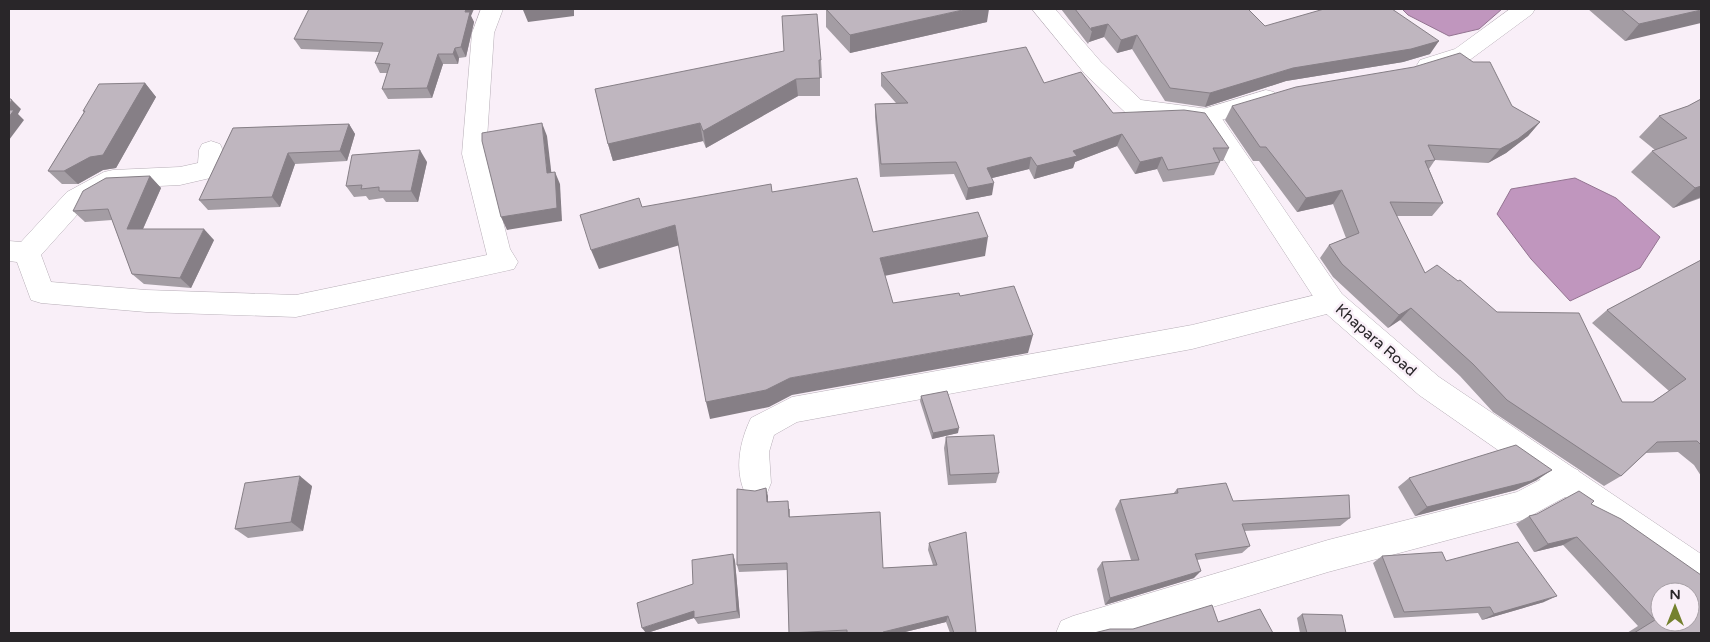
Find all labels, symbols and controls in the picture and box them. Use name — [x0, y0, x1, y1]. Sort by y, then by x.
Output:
street label: Khapara Road — [1332, 300, 1420, 380]
north arrow — [1650, 582, 1700, 632]
text: N — [1669, 586, 1681, 603]

